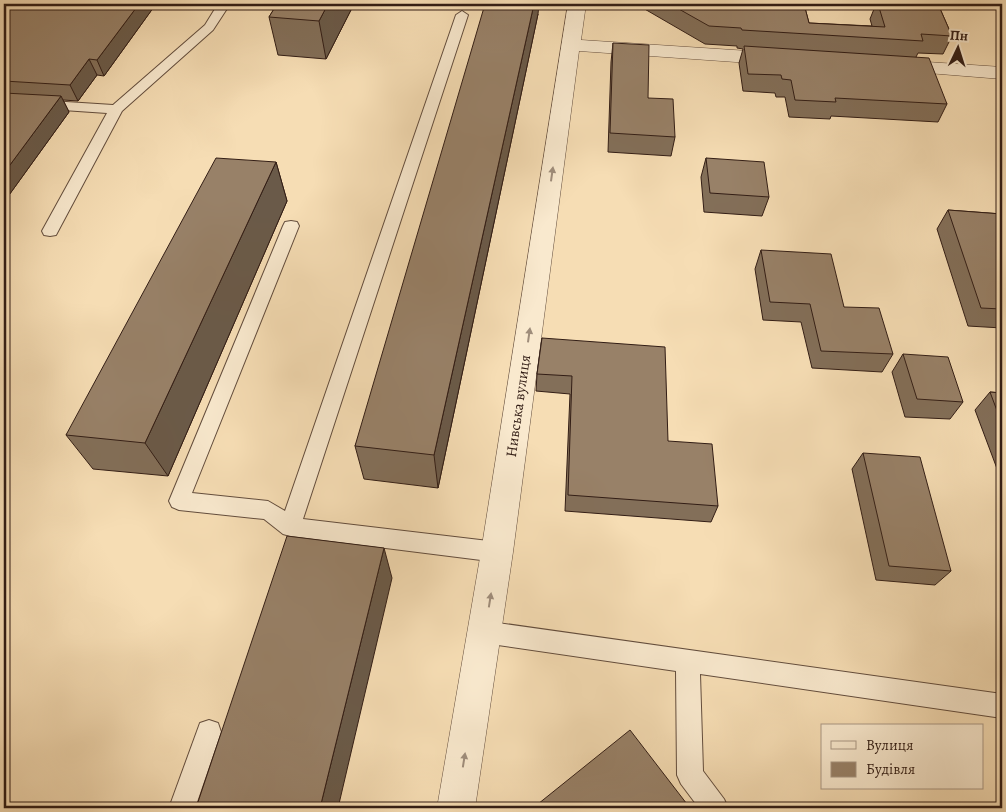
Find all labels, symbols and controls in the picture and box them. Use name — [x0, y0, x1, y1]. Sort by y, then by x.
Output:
north arrow — [934, 22, 984, 72]
text: Пн — [949, 25, 969, 46]
one-way arrow — [548, 166, 556, 182]
one-way arrow — [525, 327, 533, 343]
street label: Нивська вулиця — [501, 353, 535, 459]
one-way arrow — [486, 591, 494, 607]
legend — [821, 724, 984, 790]
text: Вулиця — [866, 735, 913, 755]
one-way arrow — [460, 752, 468, 768]
text: Будівля — [866, 759, 915, 779]

